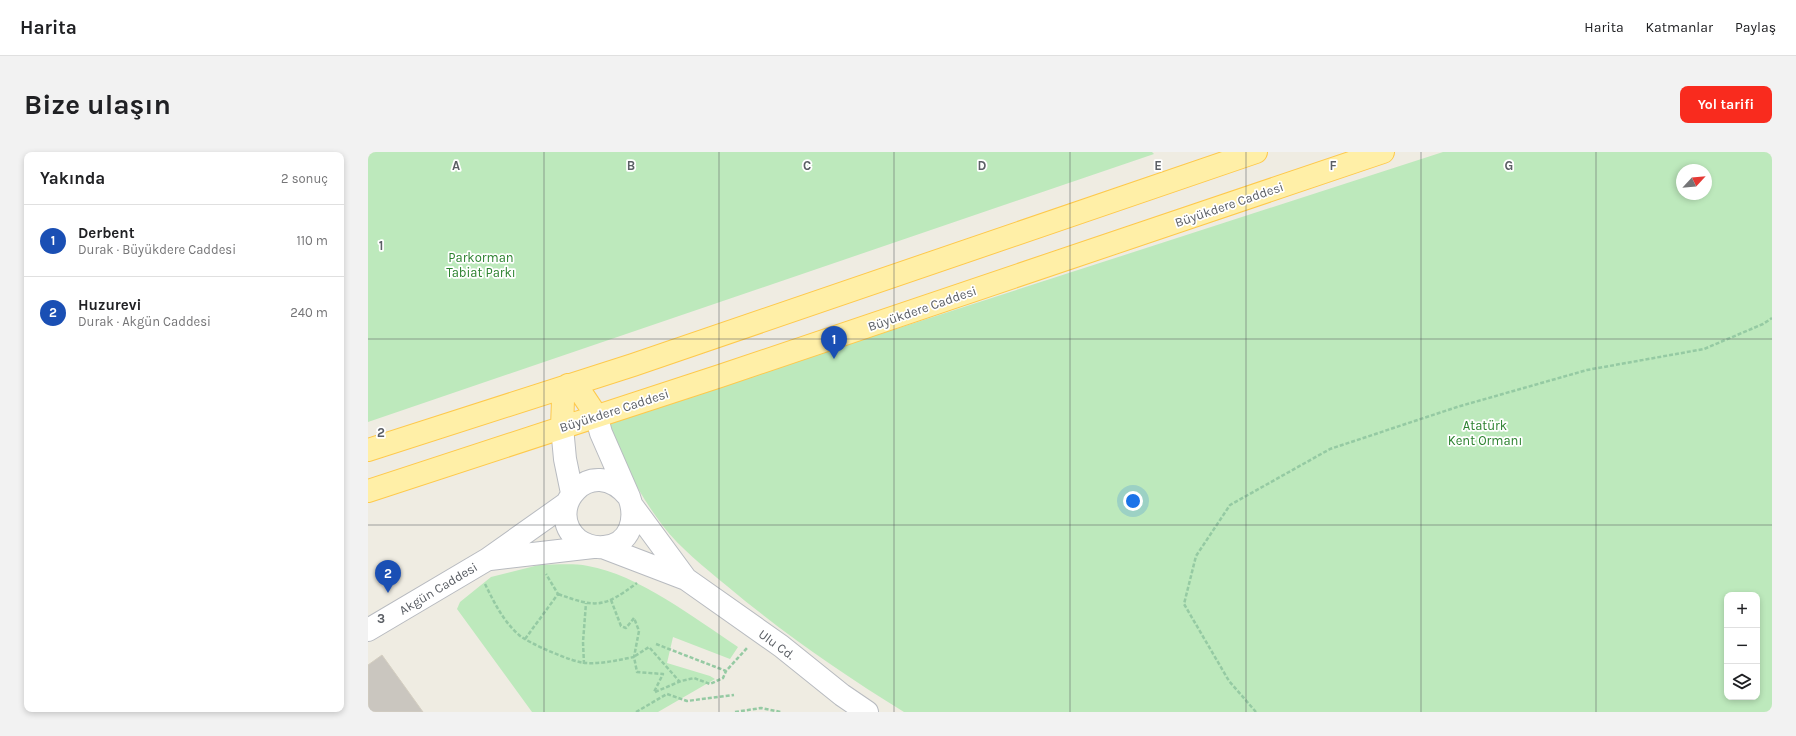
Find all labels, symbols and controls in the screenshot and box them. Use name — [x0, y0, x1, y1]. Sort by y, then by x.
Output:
text: Harita — [20, 17, 77, 39]
text: Harita — [1584, 19, 1624, 36]
text: Katmanlar — [1646, 19, 1713, 36]
text: Paylaş — [1735, 19, 1776, 36]
button: Yol tarifi — [1680, 86, 1772, 123]
text: Bize ulaşın — [24, 88, 171, 121]
text: A — [452, 158, 460, 173]
text: B — [627, 158, 635, 173]
text: C — [803, 158, 811, 173]
text: D — [978, 158, 987, 173]
text: E — [1154, 158, 1162, 173]
text: F — [1329, 158, 1337, 173]
text: G — [1505, 158, 1513, 173]
north arrow — [1676, 164, 1712, 200]
text: Yakında — [40, 168, 105, 188]
text: 2 sonuç — [281, 171, 328, 186]
street label: Büyükdere Caddesi — [1173, 179, 1285, 230]
text: Derbent — [78, 224, 135, 242]
text: 1 — [51, 233, 55, 248]
text: 110 m — [296, 233, 328, 248]
text: 1 — [379, 238, 383, 253]
text: Durak · Büyükdere Caddesi — [78, 242, 236, 257]
park label: Parkorman Tabiat Parkı — [446, 250, 516, 280]
street label: Büyükdere Caddesi — [866, 283, 978, 334]
text: Huzurevi — [78, 296, 141, 314]
text: 2 — [49, 305, 57, 320]
text: 240 m — [290, 305, 328, 320]
text: Durak · Akgün Caddesi — [78, 314, 211, 329]
pin: 1 — [821, 326, 847, 359]
street label: Büyükdere Caddesi — [558, 386, 671, 435]
park label: Atatürk Kent Ormanı — [1448, 418, 1522, 448]
text: 2 — [377, 425, 385, 440]
your location — [1123, 491, 1143, 511]
street label: Akgün Caddesi — [396, 559, 480, 618]
pin: 2 — [375, 560, 401, 593]
map controls — [1724, 592, 1760, 700]
button: + — [1724, 592, 1760, 628]
text: 3 — [377, 611, 385, 626]
street label: Ulu Cd. — [756, 626, 798, 663]
button: − — [1724, 628, 1760, 664]
button: layers — [1724, 664, 1760, 700]

